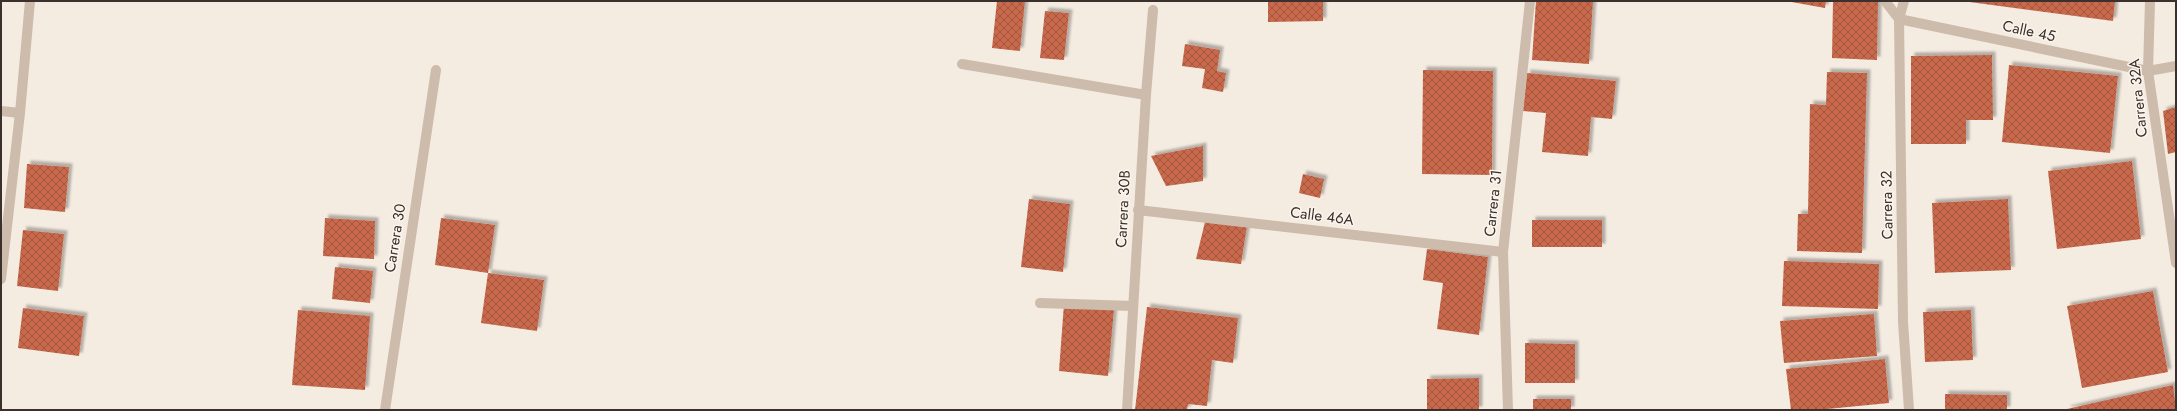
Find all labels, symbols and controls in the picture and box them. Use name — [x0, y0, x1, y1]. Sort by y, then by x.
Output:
street label: Calle 45 — [2000, 15, 2058, 47]
street label: Carrera 32A — [2123, 58, 2153, 138]
street label: Carrera 31 — [1479, 168, 1507, 238]
street label: Carrera 30B — [1110, 170, 1136, 248]
street label: Carrera 32 — [1875, 170, 1899, 240]
street label: Calle 46A — [1289, 201, 1355, 231]
street label: Carrera 30 — [379, 202, 411, 274]

